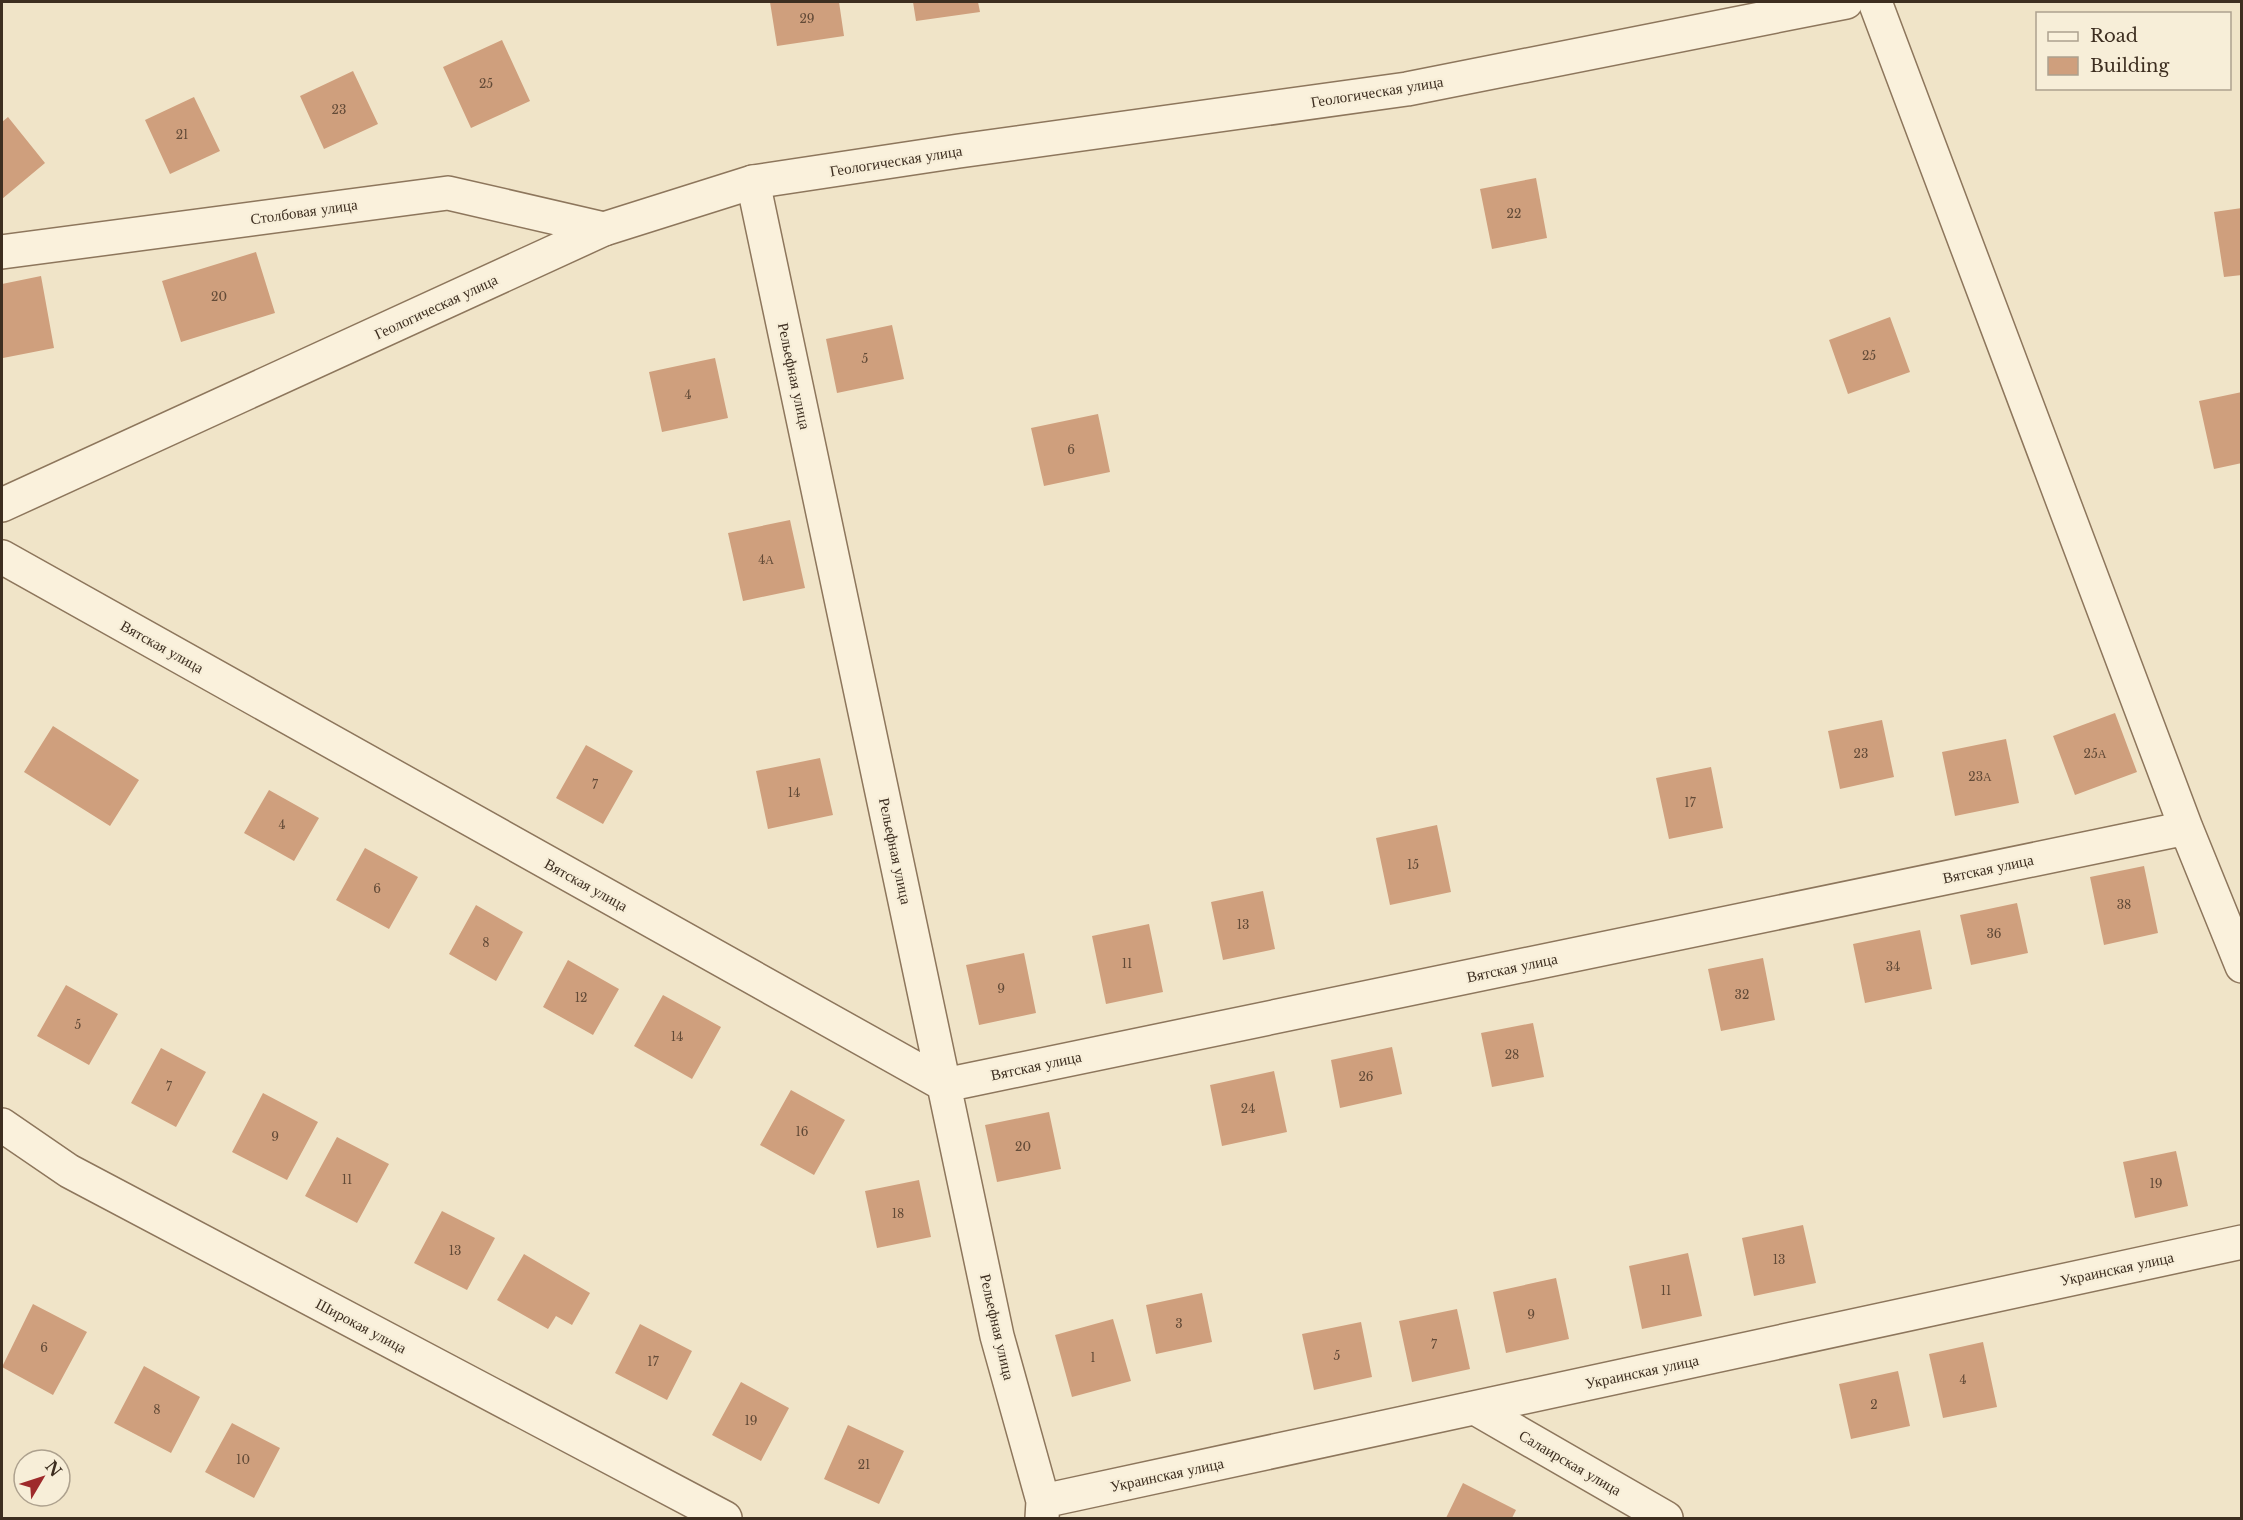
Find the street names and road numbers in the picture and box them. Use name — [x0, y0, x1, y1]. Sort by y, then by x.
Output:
street label: Геологическая улица — [1309, 72, 1445, 111]
street label: Геологическая улица — [828, 141, 964, 180]
street label: Столбовая улица — [249, 195, 359, 228]
street label: Геологическая улица — [371, 270, 501, 343]
street label: Рельефная улица — [774, 321, 815, 431]
street label: Вятская улица — [117, 616, 207, 677]
street label: Рельефная улица — [875, 796, 916, 906]
street label: Вятская улица — [1941, 850, 2035, 887]
street label: Вятская улица — [541, 854, 631, 915]
street label: Вятская улица — [1465, 949, 1559, 986]
street label: Вятская улица — [989, 1047, 1083, 1084]
street label: Украинская улица — [2058, 1247, 2176, 1290]
street label: Рельефная улица — [976, 1272, 1019, 1382]
street label: Широкая улица — [313, 1294, 410, 1358]
street label: Украинская улица — [1583, 1350, 1701, 1393]
street label: Салаирская улица — [1516, 1426, 1625, 1500]
street label: Украинская улица — [1108, 1453, 1226, 1496]

